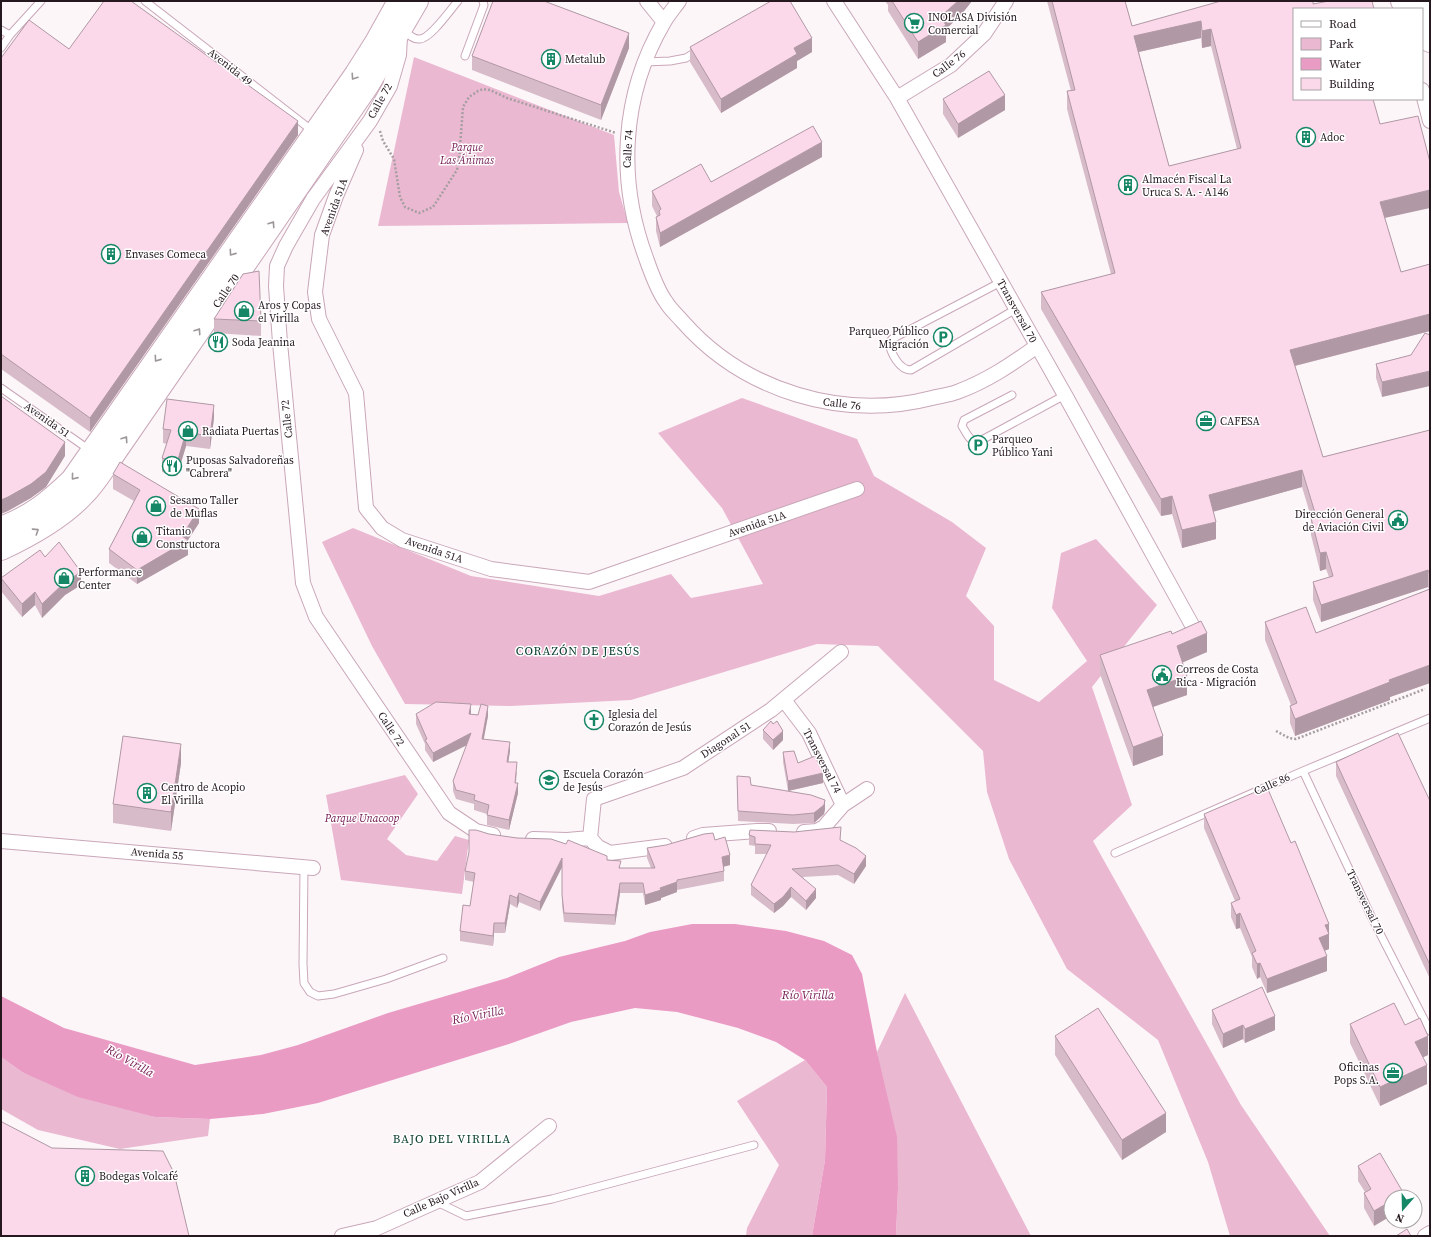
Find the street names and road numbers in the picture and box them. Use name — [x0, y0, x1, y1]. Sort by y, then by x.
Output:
street label: Avenida 49 — [205, 45, 255, 89]
street label: Calle 76 — [929, 46, 969, 82]
street label: Calle 72 — [364, 80, 396, 121]
street label: Calle 74 — [620, 129, 637, 169]
street label: Avenida 51A — [317, 176, 352, 238]
street label: Calle 70 — [209, 271, 243, 311]
street label: Transversal 70 — [993, 277, 1041, 346]
street label: Calle 76 — [822, 394, 862, 414]
street label: Avenida 51 — [21, 399, 73, 441]
street label: Calle 72 — [277, 399, 296, 439]
street label: Avenida 51A — [726, 507, 789, 541]
street label: Avenida 51A — [403, 533, 466, 567]
street label: Calle 72 — [374, 709, 408, 749]
street label: Diagonal 51 — [698, 718, 754, 762]
street label: Transversal 74 — [799, 726, 845, 796]
street label: Calle 86 — [1251, 769, 1293, 799]
street label: Avenida 55 — [130, 844, 184, 864]
street label: Transversal 70 — [1343, 867, 1387, 937]
street label: Calle Bajo Virilla — [401, 1174, 482, 1221]

